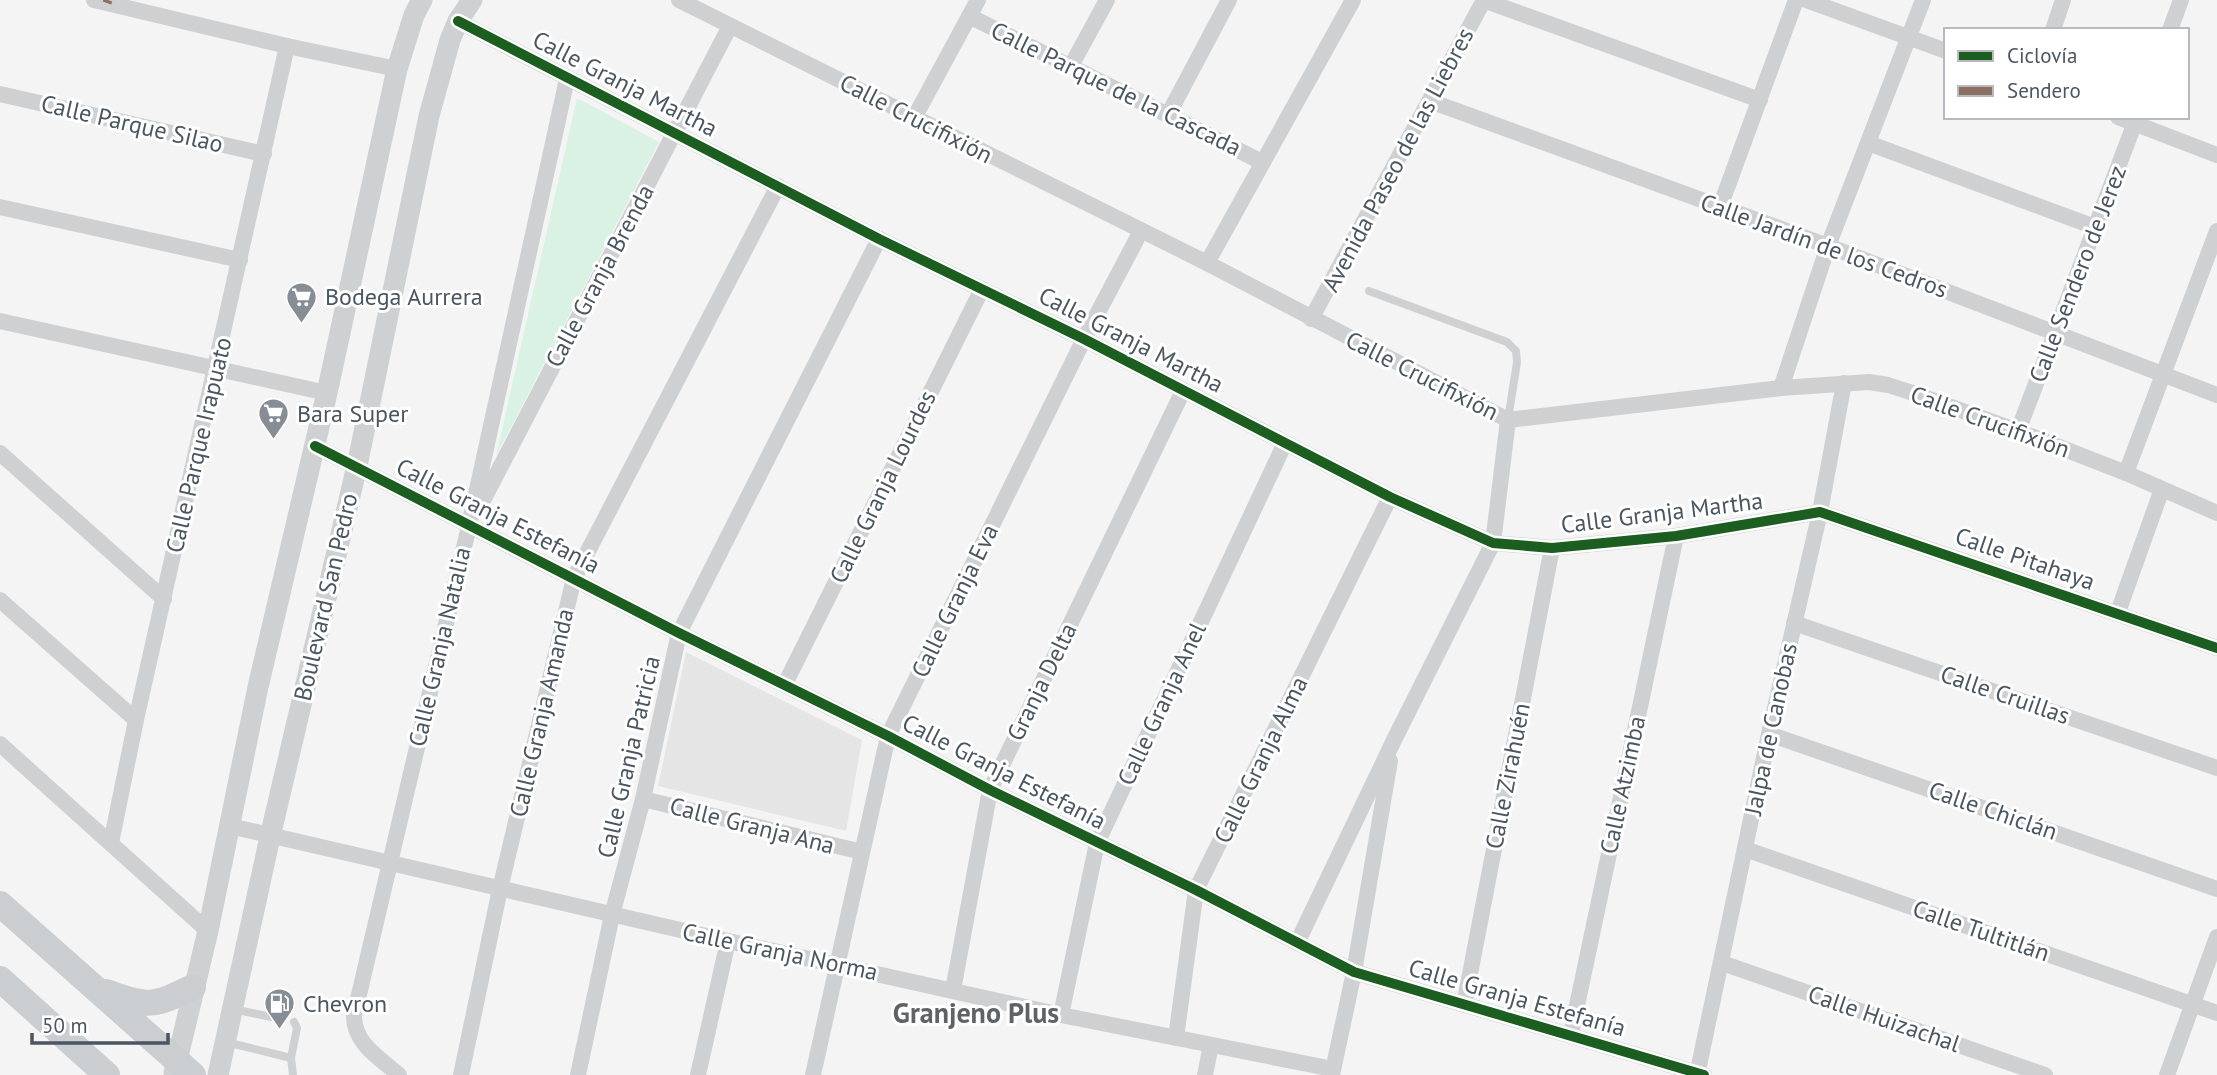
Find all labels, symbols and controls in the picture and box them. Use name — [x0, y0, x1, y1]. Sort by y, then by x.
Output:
street label: Calle Parque de la Cascada — [986, 14, 1246, 163]
street label: Avenida Paseo de las Liebres — [1315, 22, 1480, 297]
street label: Calle Granja Martha — [528, 24, 723, 144]
legend — [1944, 28, 2189, 119]
text: Ciclovía — [2007, 42, 2077, 69]
street label: Calle Crucifixión — [835, 67, 998, 170]
text: Sendero — [2007, 77, 2081, 104]
street label: Calle Parque Silao — [38, 88, 226, 160]
street label: Calle Sendero de Jerez — [2022, 161, 2133, 387]
street label: Calle Granja Brenda — [538, 179, 661, 373]
street label: Calle Jardín de los Cedros — [1696, 186, 1952, 305]
supermarket icon: Bodega Aurrera — [285, 280, 319, 324]
street label: Calle Granja Martha — [1034, 280, 1229, 400]
place label: Bodega Aurrera — [325, 281, 483, 312]
street label: Calle Crucifixión — [1341, 324, 1504, 427]
street label: Calle Parque Irapuato — [159, 334, 238, 556]
street label: Calle Crucifixión — [1906, 378, 2074, 465]
street label: Calle Granja Lourdes — [822, 385, 943, 588]
supermarket icon: Bara Super — [257, 397, 291, 441]
place label: Bara Super — [297, 398, 408, 429]
street label: Calle Granja Estefanía — [391, 451, 605, 580]
street label: Calle Granja Martha — [1559, 485, 1765, 540]
street label: Boulevard San Pedro — [287, 490, 364, 704]
street label: Calle Granja Eva — [904, 519, 1005, 683]
street label: Calle Pitahaya — [1951, 520, 2099, 597]
street label: Calle Granja Natalia — [401, 544, 478, 750]
street label: Calle Granja Amanda — [502, 606, 581, 820]
street label: Calle Granja Anel — [1110, 617, 1213, 790]
street label: Granja Delta — [1000, 618, 1083, 746]
street label: Jalpa de Canobas — [1737, 640, 1804, 819]
street label: Calle Granja Patricia — [590, 653, 667, 861]
street label: Calle Cruillas — [1936, 658, 2074, 731]
street label: Calle Granja Alma — [1207, 671, 1314, 848]
street label: Calle Zirahuén — [1478, 700, 1537, 852]
street label: Calle Granja Estefanía — [897, 707, 1111, 836]
street label: Calle Atzimba — [1593, 713, 1652, 857]
street label: Calle Chiclán — [1925, 774, 2062, 847]
street label: Calle Granja Ana — [667, 790, 838, 861]
street label: Calle Tultitlán — [1909, 893, 2054, 968]
street label: Calle Granja Norma — [680, 916, 881, 987]
street label: Calle Granja Estefanía — [1405, 952, 1629, 1043]
street label: Calle Huizachal — [1804, 978, 1964, 1059]
fuel station icon: Chevron — [263, 987, 297, 1031]
place label: Chevron — [303, 988, 387, 1019]
district label: Granjeno Plus — [893, 994, 1059, 1031]
scale bar — [32, 1002, 168, 1046]
text: 50 m — [42, 1012, 88, 1039]

